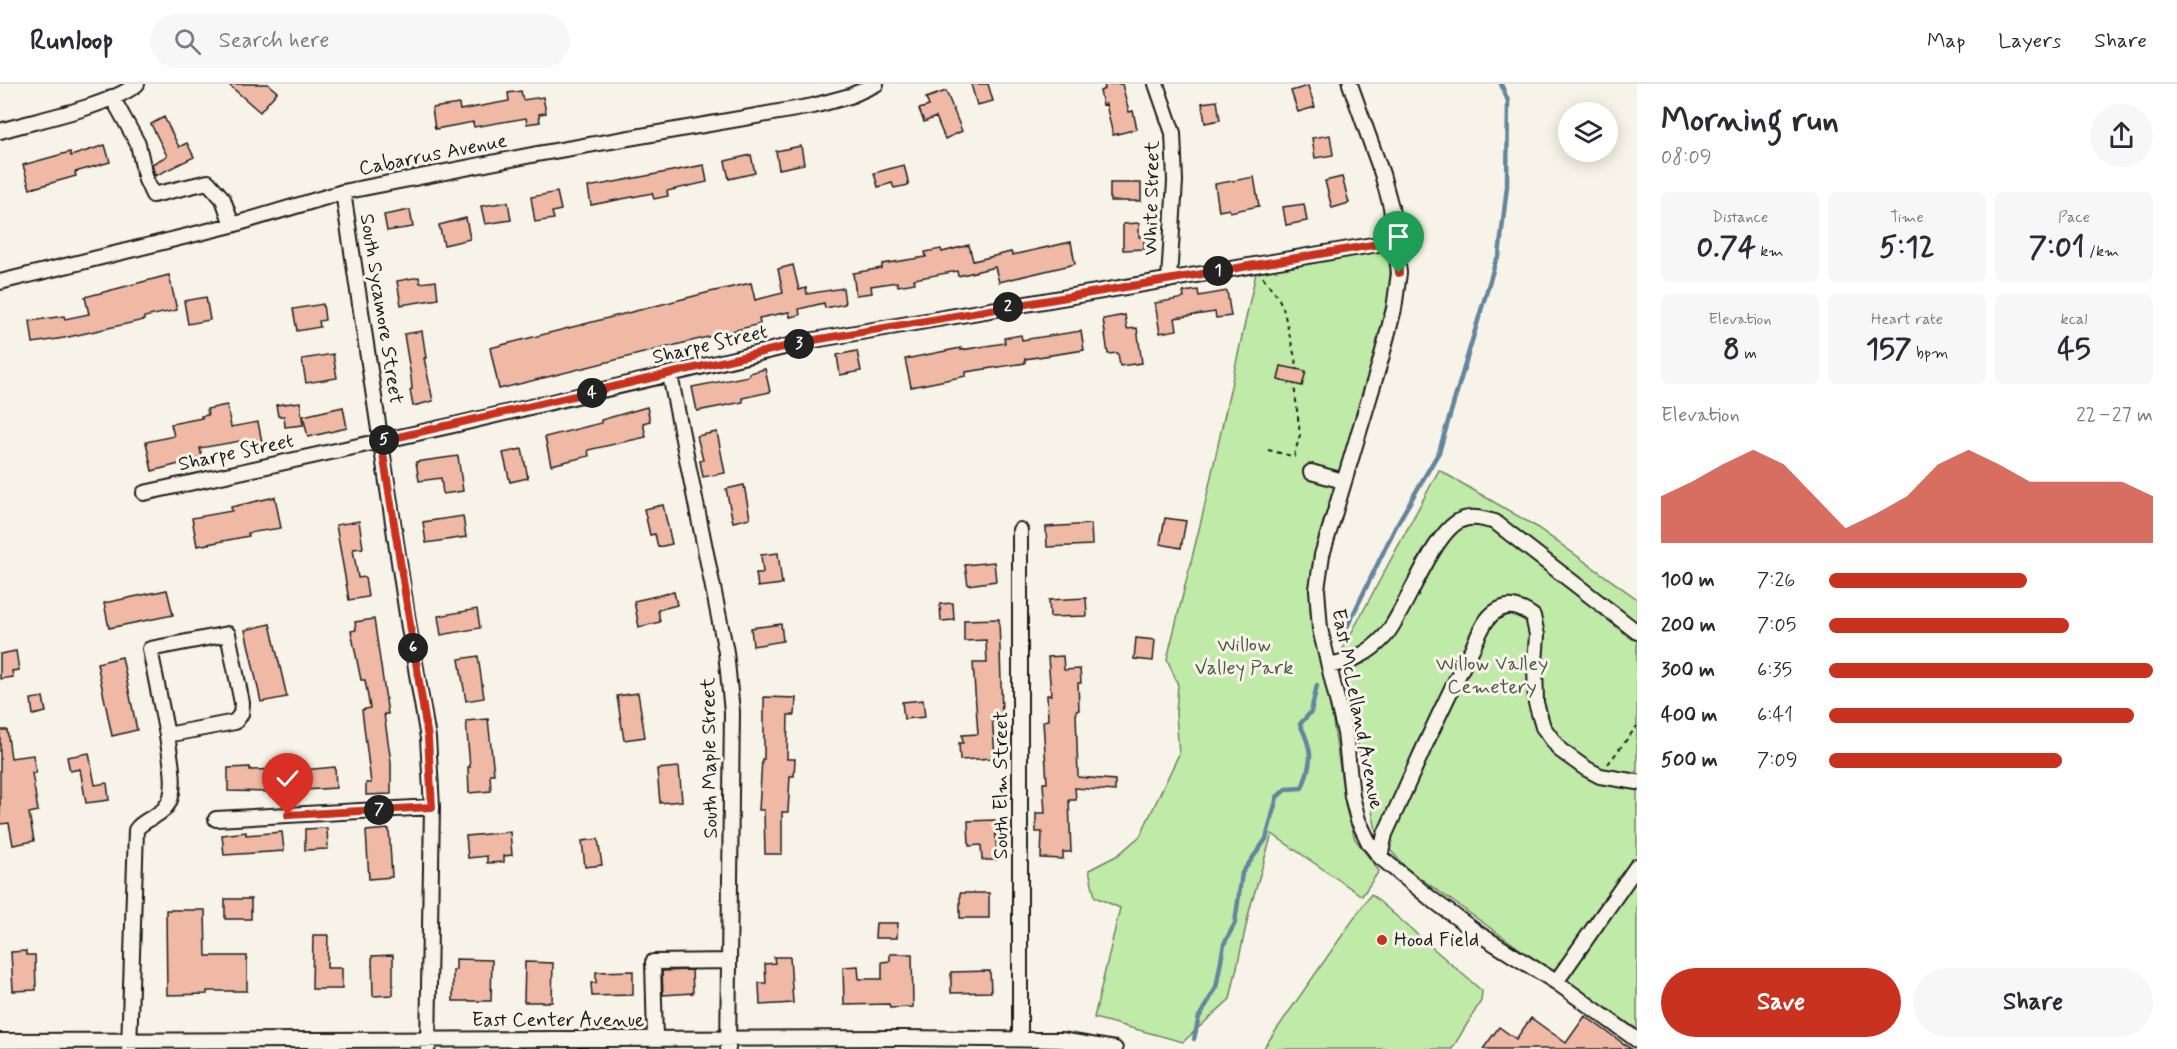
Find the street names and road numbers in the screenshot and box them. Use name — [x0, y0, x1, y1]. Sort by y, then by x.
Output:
street label: Cabarrus Avenue — [357, 127, 510, 183]
street label: White Street — [1138, 140, 1167, 256]
street label: South Sycamore Street — [353, 212, 409, 406]
street label: Sharpe Street — [650, 319, 770, 371]
street label: Sharpe Street — [176, 428, 296, 478]
street label: East McLelland Avenue — [1324, 606, 1390, 812]
street label: South Maple Street — [695, 677, 725, 839]
street label: South Elm Street — [988, 711, 1015, 859]
street label: East Center Avenue — [472, 1007, 644, 1034]

